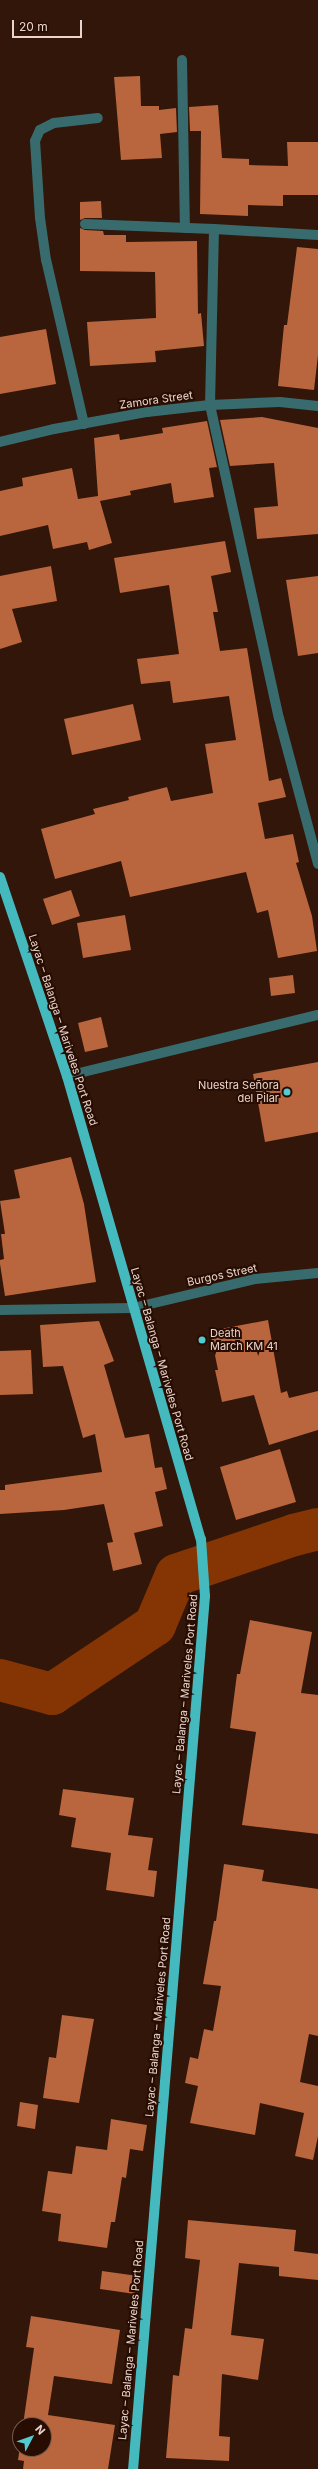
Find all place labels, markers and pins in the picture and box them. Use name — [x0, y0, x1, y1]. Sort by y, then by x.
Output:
place label: Nuestra Señora del Pilar — [198, 1079, 279, 1105]
marker: Nuestra Señora del Pilar — [282, 1087, 292, 1097]
place label: Death March KM 41 — [210, 1327, 278, 1353]
marker: Death March KM 41 — [197, 1335, 207, 1345]

